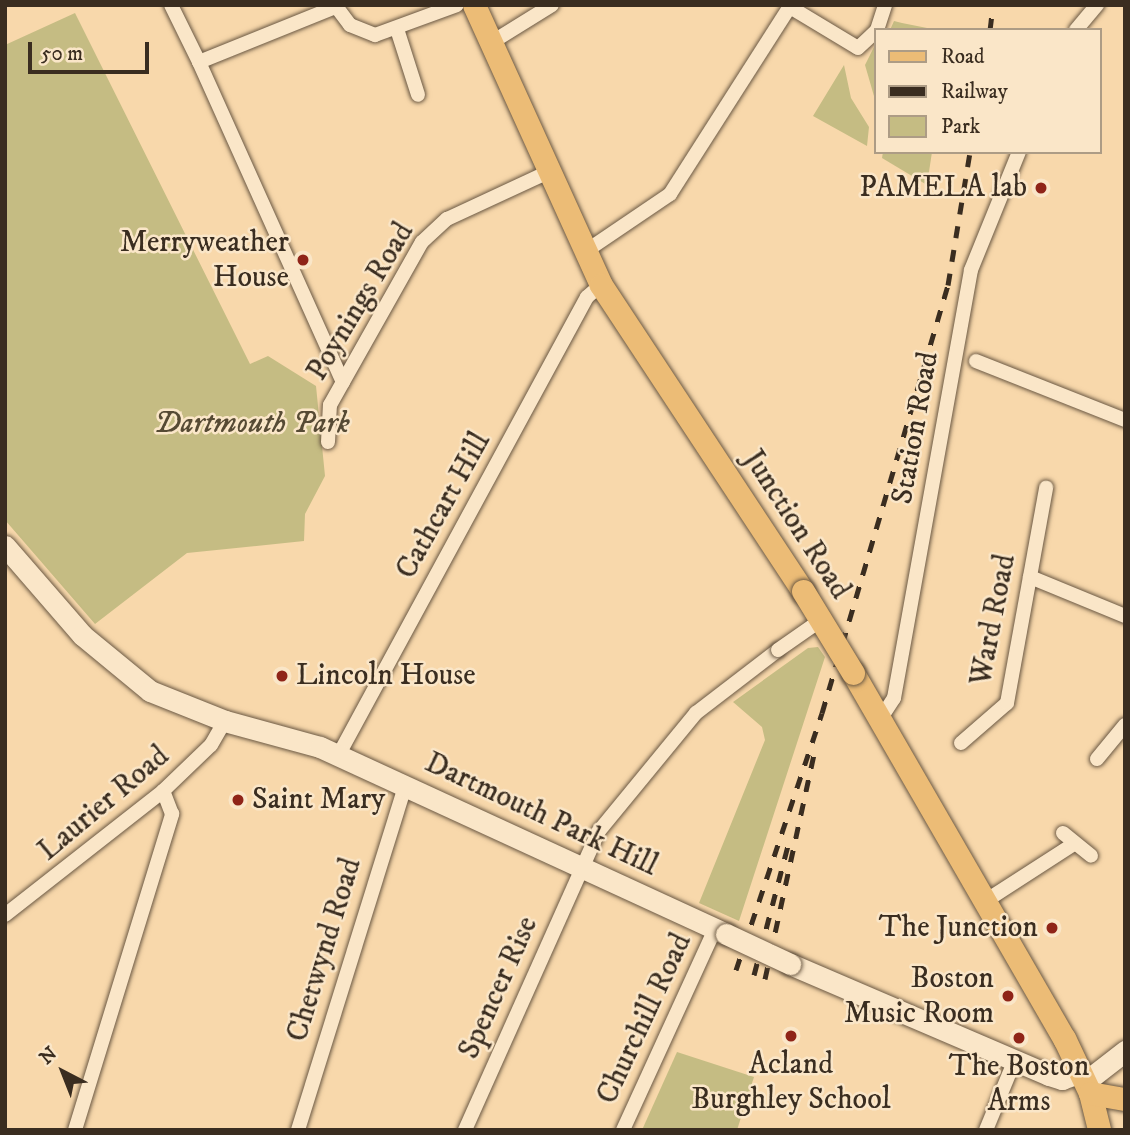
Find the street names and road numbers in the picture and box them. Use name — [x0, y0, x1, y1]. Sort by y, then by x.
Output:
street label: Poynings Road — [300, 216, 422, 388]
street label: Station Road — [885, 349, 947, 507]
street label: Cathcart Hill — [389, 427, 499, 585]
street label: Junction Road — [734, 444, 858, 606]
street label: Ward Road — [964, 551, 1024, 689]
street label: Laurier Road — [31, 739, 177, 869]
street label: Dartmouth Park Hill — [419, 745, 663, 885]
street label: Chetwynd Road — [280, 854, 370, 1046]
street label: Spencer Rise — [452, 911, 546, 1065]
street label: Churchill Road — [590, 928, 700, 1110]

